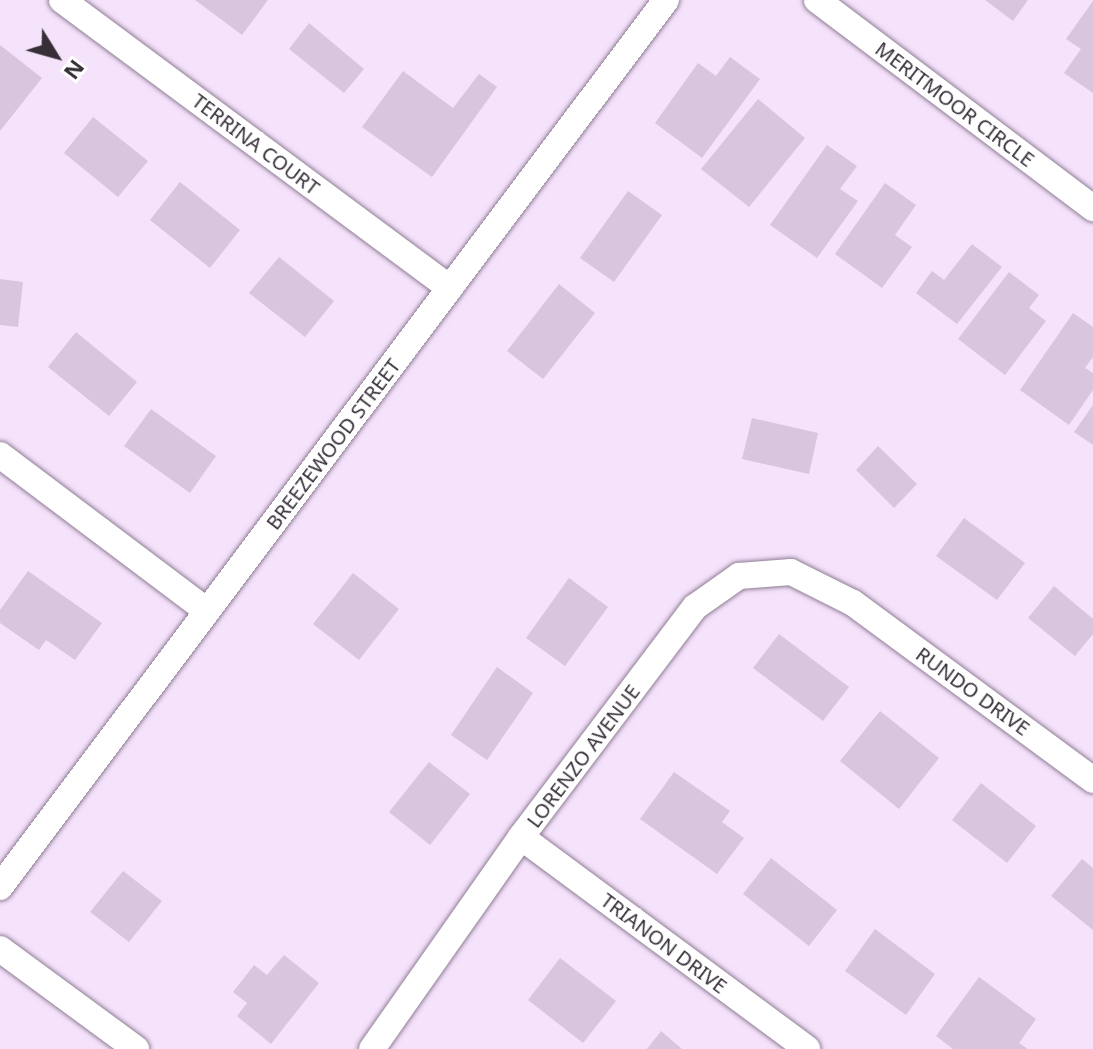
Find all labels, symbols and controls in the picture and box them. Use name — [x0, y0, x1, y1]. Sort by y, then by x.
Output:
north arrow — [16, 16, 96, 96]
street label: MERITMOOR CIRCLE — [871, 36, 1039, 172]
text: N — [58, 54, 93, 87]
street label: TERRINA COURT — [188, 88, 324, 200]
street label: BREEZEWOOD STREET — [261, 354, 405, 534]
street label: RUNDO DRIVE — [911, 642, 1035, 740]
street label: LORENZO AVENUE — [521, 680, 645, 832]
street label: TRIANON DRIVE — [596, 888, 732, 998]

